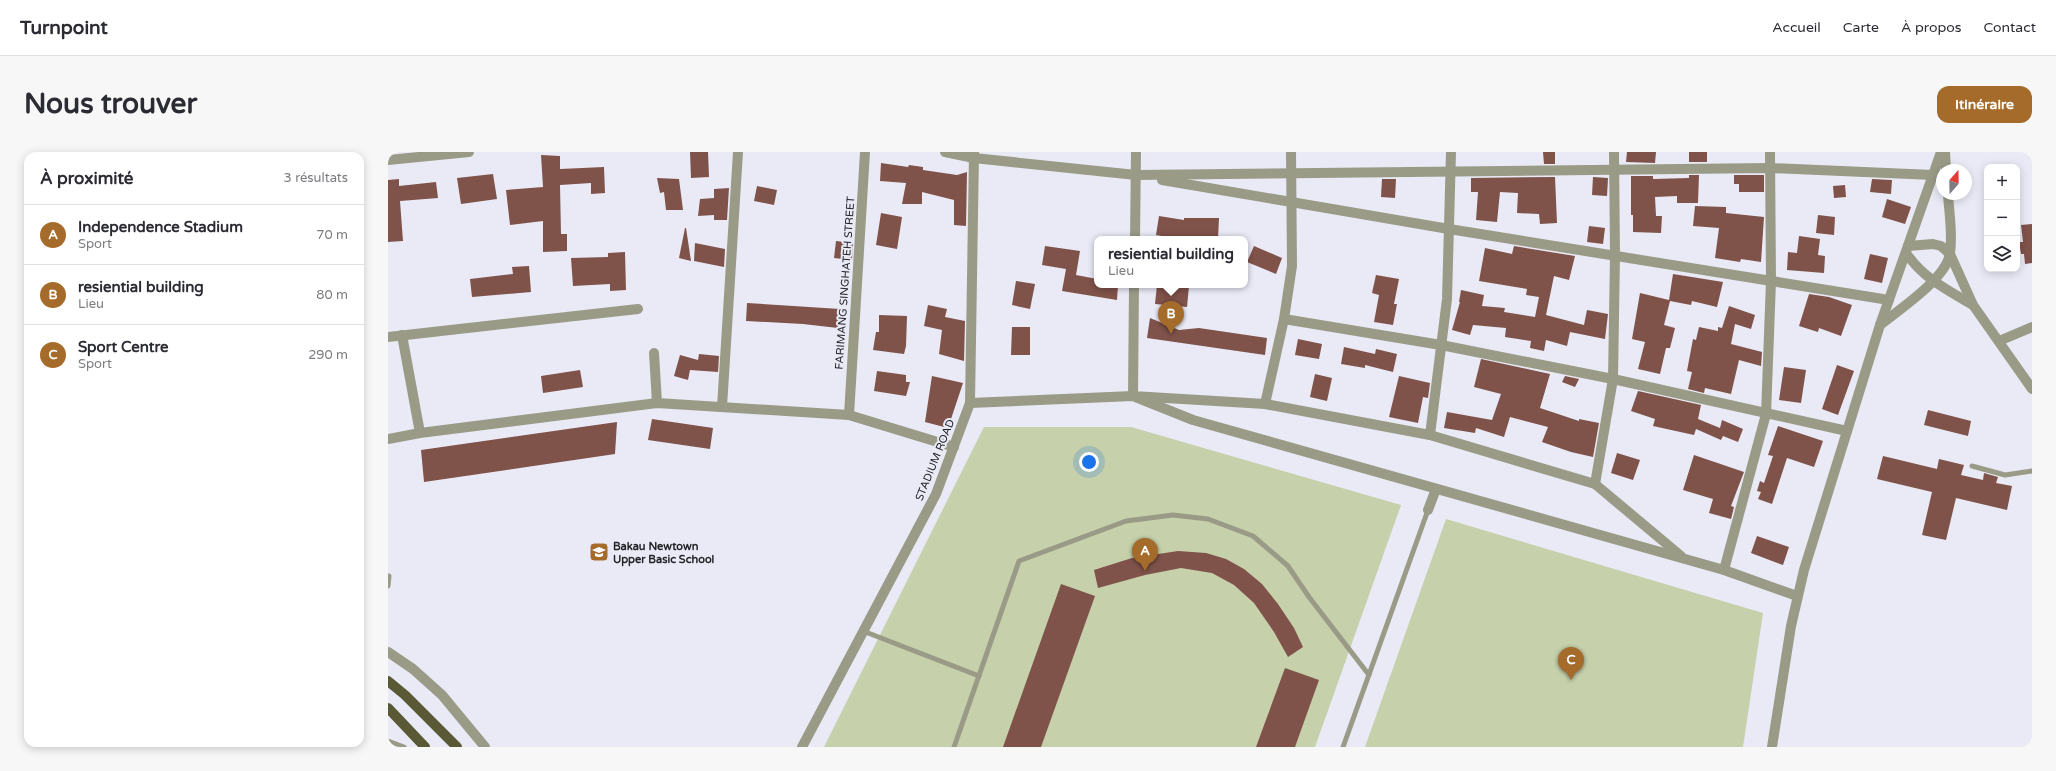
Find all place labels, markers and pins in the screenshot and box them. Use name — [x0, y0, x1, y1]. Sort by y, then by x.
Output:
pin: B — [1158, 301, 1184, 334]
pin: A — [1132, 538, 1158, 571]
place label: Bakau Newtown Upper Basic School — [613, 540, 715, 567]
school or university icon: Bakau Newtown Upper Basic School — [588, 541, 610, 563]
pin: C — [1558, 647, 1584, 680]

